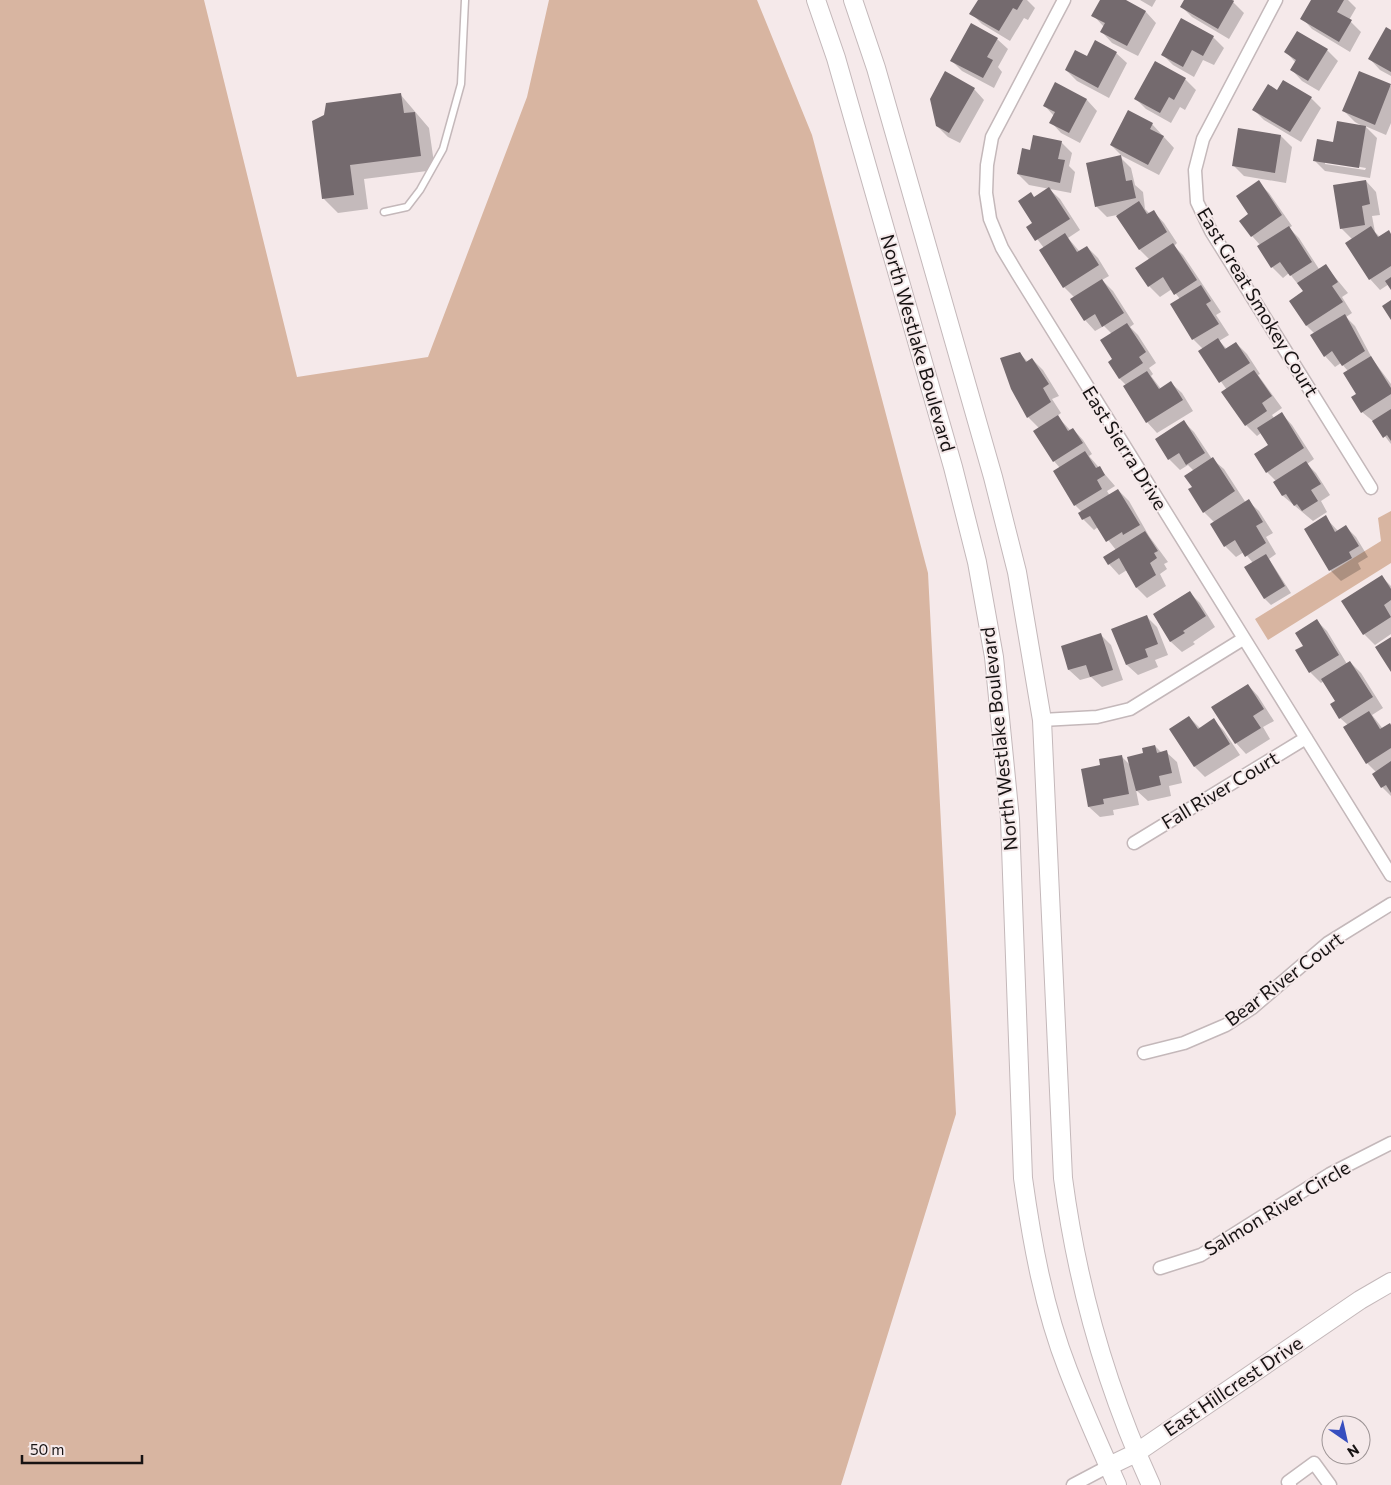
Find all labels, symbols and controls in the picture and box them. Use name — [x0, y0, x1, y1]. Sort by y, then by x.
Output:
street label: East Great Smokey Court — [1193, 203, 1324, 401]
street label: North Westlake Boulevard — [876, 232, 961, 454]
street label: East Sierra Drive — [1078, 382, 1173, 514]
street label: North Westlake Boulevard — [975, 626, 1022, 852]
street label: Fall River Court — [1157, 746, 1283, 834]
street label: Bear River Court — [1220, 927, 1348, 1031]
street label: Salmon River Circle — [1200, 1155, 1354, 1260]
street label: East Hillcrest Drive — [1159, 1331, 1307, 1441]
north arrow — [1321, 1415, 1371, 1465]
scale bar — [22, 1432, 142, 1464]
text: 50 m — [30, 1440, 64, 1458]
text: N — [1344, 1441, 1363, 1461]

